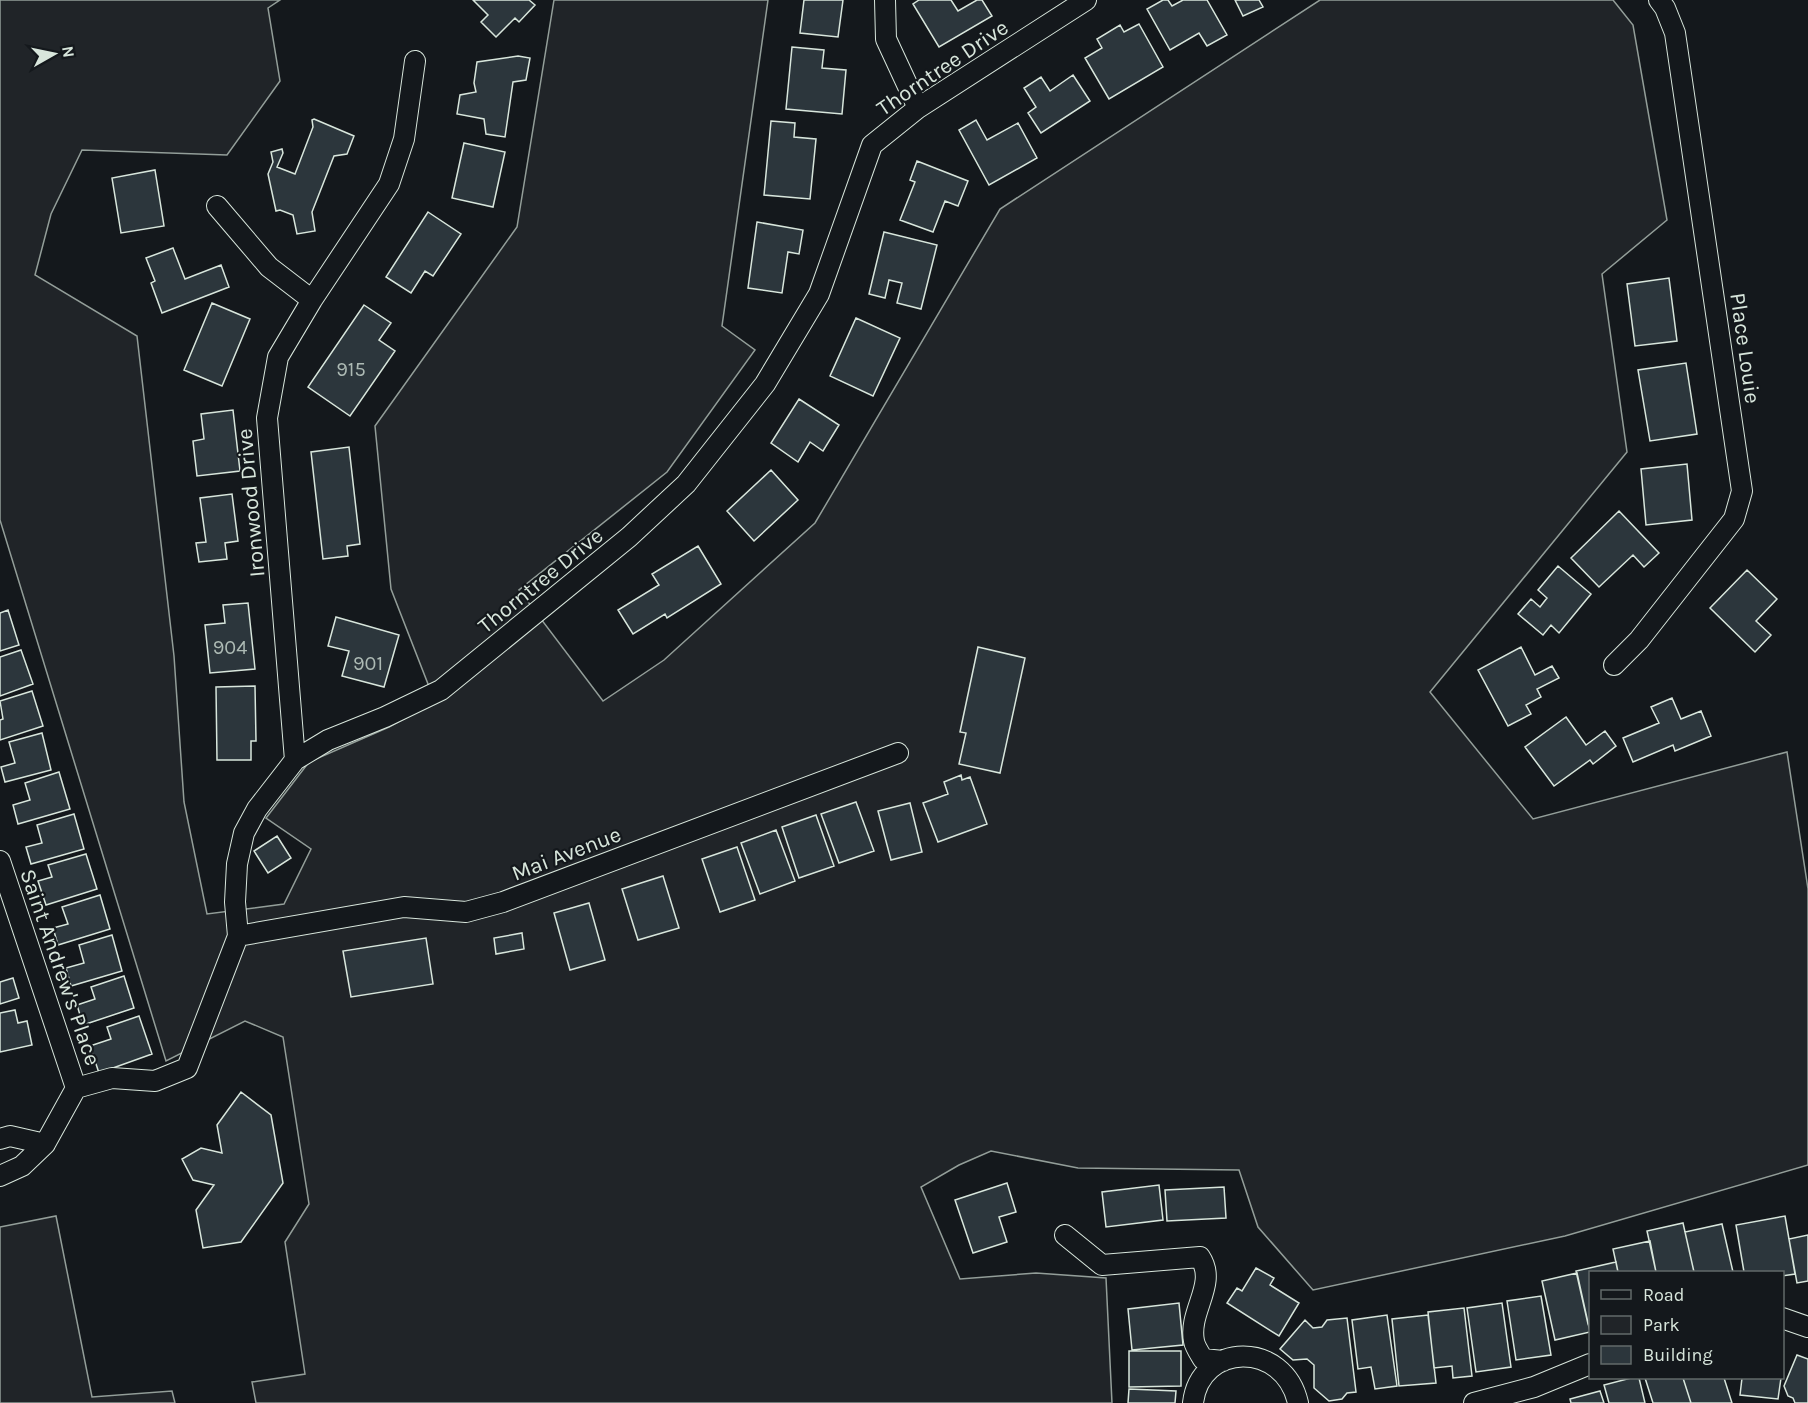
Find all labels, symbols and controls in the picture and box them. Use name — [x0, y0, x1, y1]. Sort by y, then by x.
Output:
street label: Thorntree Drive — [872, 14, 1013, 121]
north arrow — [24, 24, 84, 84]
text: N — [58, 45, 79, 59]
street label: Place Louie — [1724, 291, 1766, 405]
house number: 915 — [336, 358, 366, 381]
street label: Ironwood Drive — [232, 428, 270, 578]
street label: Thorntree Drive — [473, 523, 608, 639]
house number: 904 — [213, 636, 247, 659]
house number: 901 — [353, 652, 383, 675]
street label: Mai Avenue — [508, 821, 625, 887]
street label: Saint Andrew's Place — [14, 866, 106, 1069]
legend — [1589, 1271, 1784, 1379]
text: Road — [1643, 1284, 1684, 1306]
text: Park — [1643, 1314, 1680, 1336]
text: Building — [1643, 1344, 1713, 1366]

